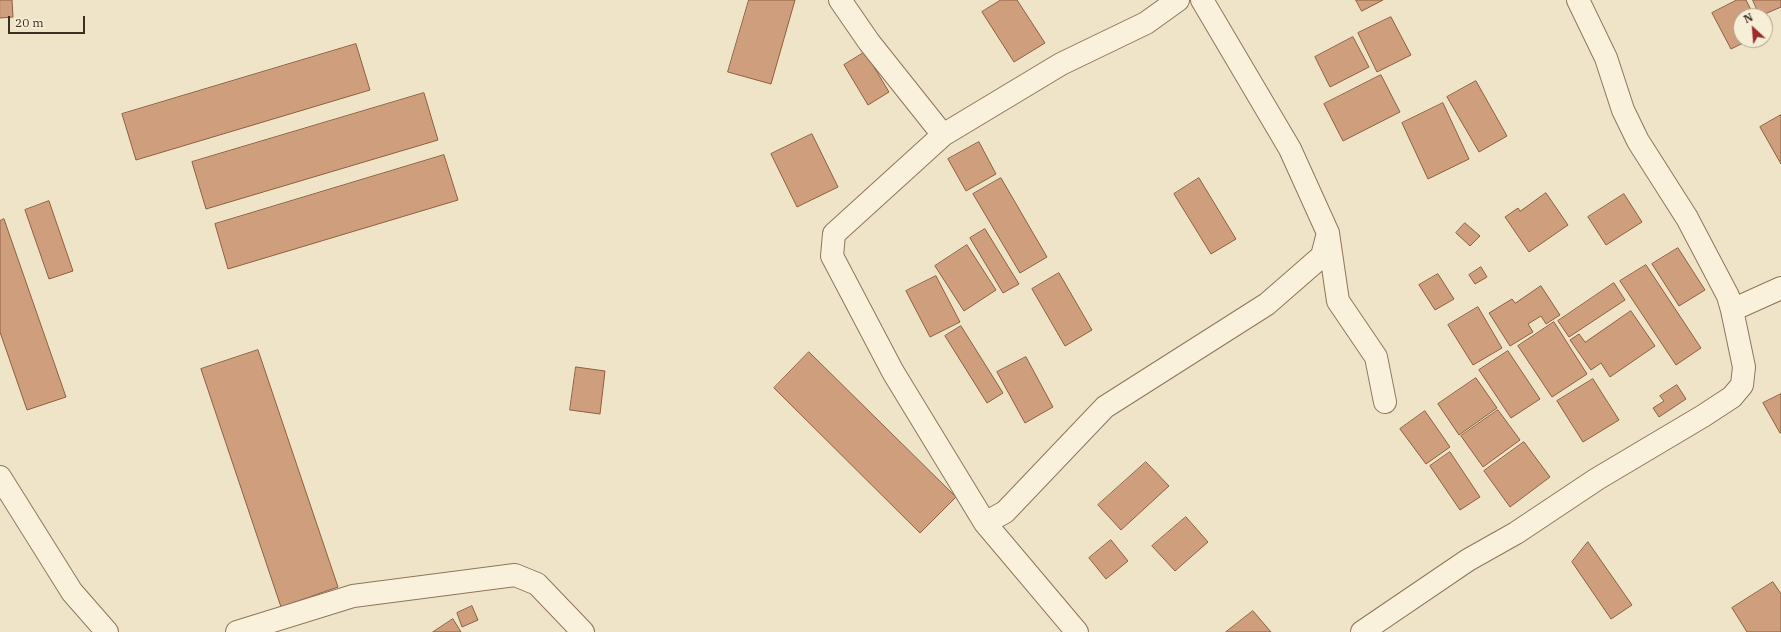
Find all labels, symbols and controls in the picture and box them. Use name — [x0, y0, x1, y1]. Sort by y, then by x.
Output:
scale bar — [10, 8, 87, 34]
north arrow — [1733, 8, 1773, 48]
text: N — [1741, 10, 1755, 26]
text: 20 m — [15, 15, 44, 30]

